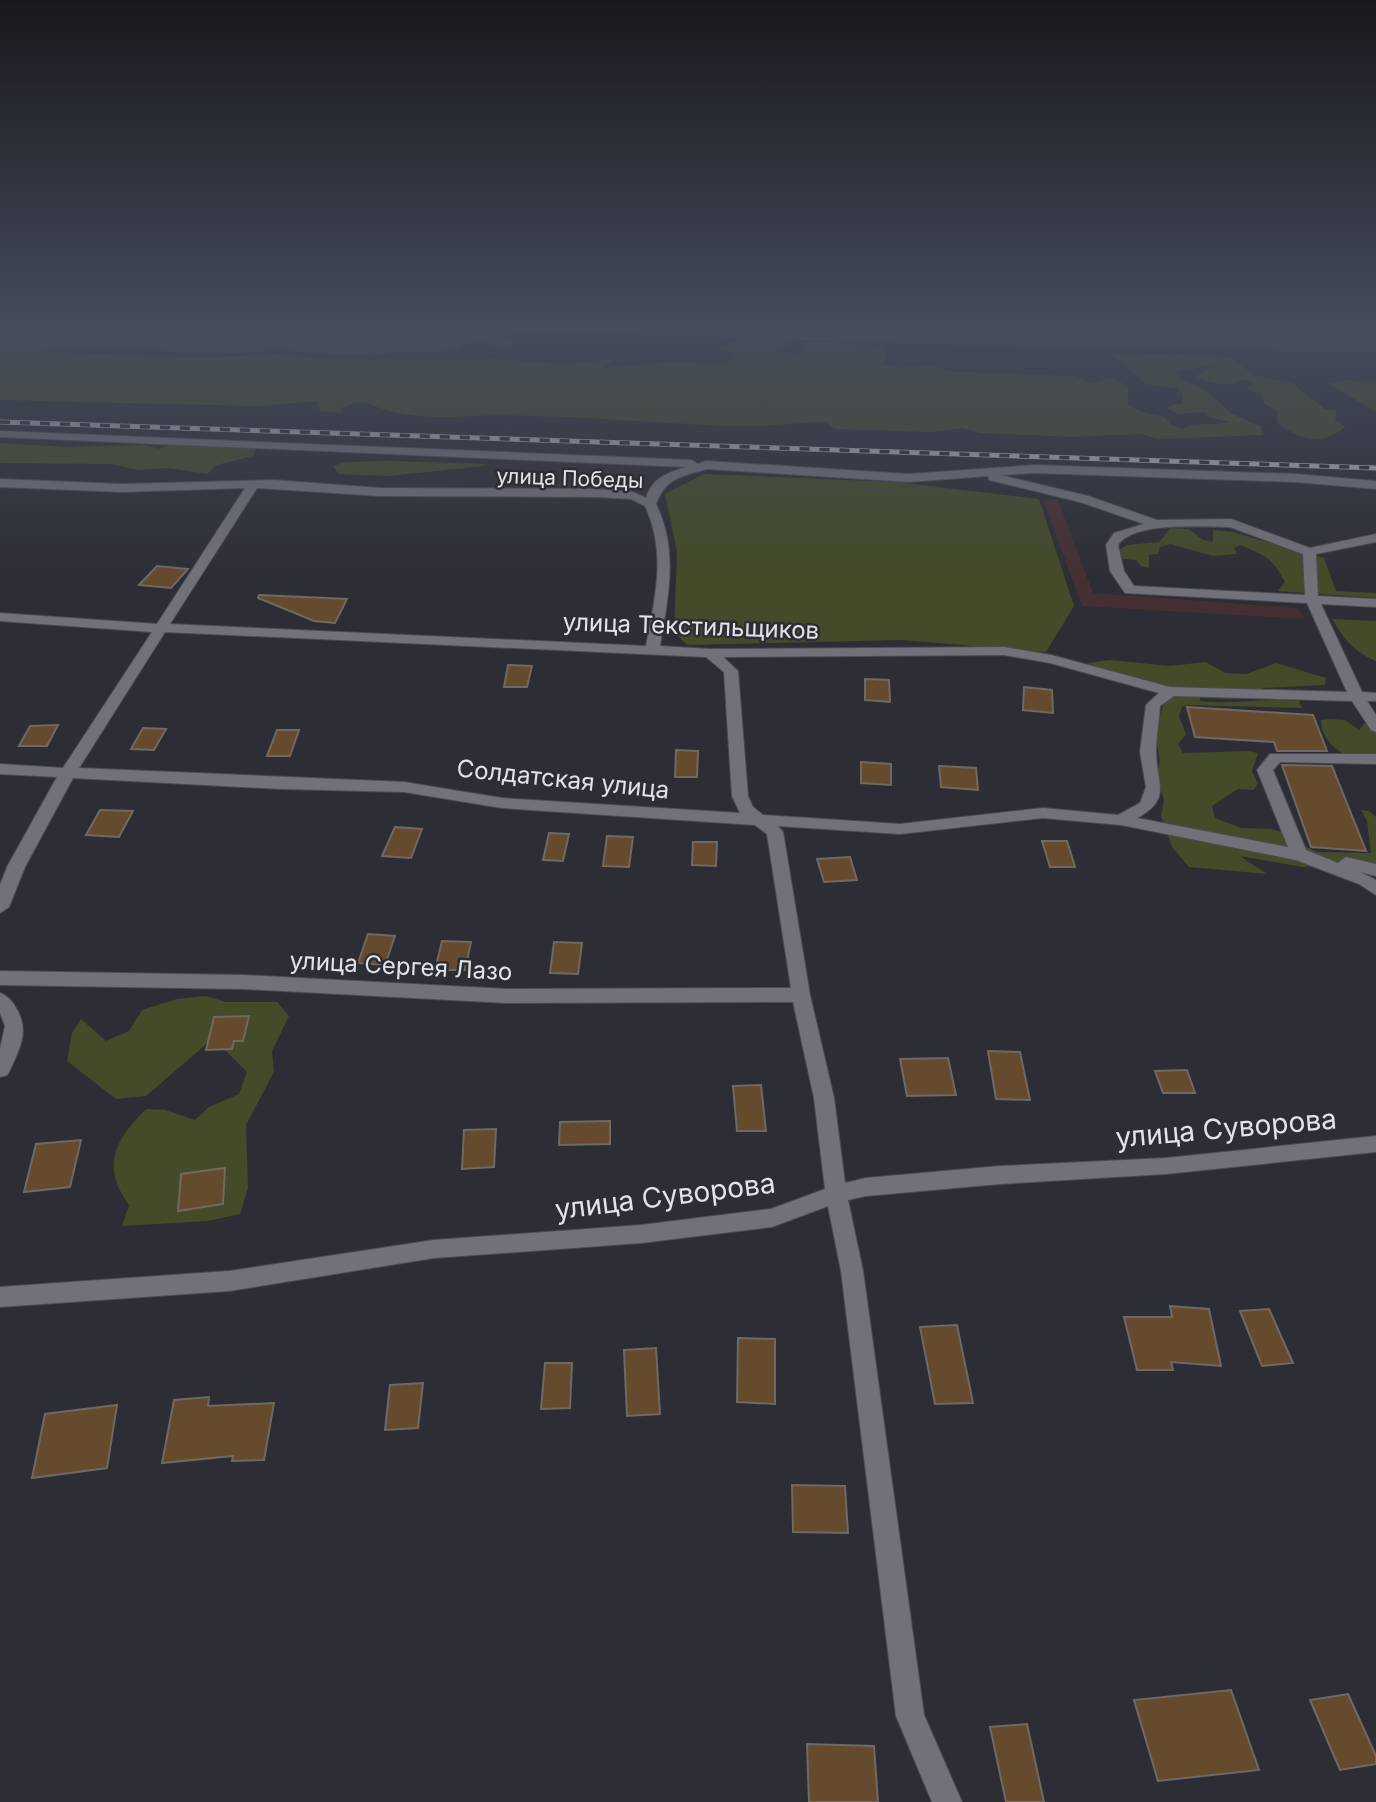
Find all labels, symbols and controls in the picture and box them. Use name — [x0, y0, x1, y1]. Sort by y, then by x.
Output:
street label: улица Победы — [496, 463, 644, 493]
street label: улица Текстильщиков — [562, 607, 820, 645]
street label: Солдатская улица — [455, 753, 671, 805]
street label: улица Сергея Лазо — [289, 946, 513, 986]
street label: улица Суворова — [1114, 1101, 1338, 1155]
street label: улица Суворова — [553, 1166, 777, 1226]

